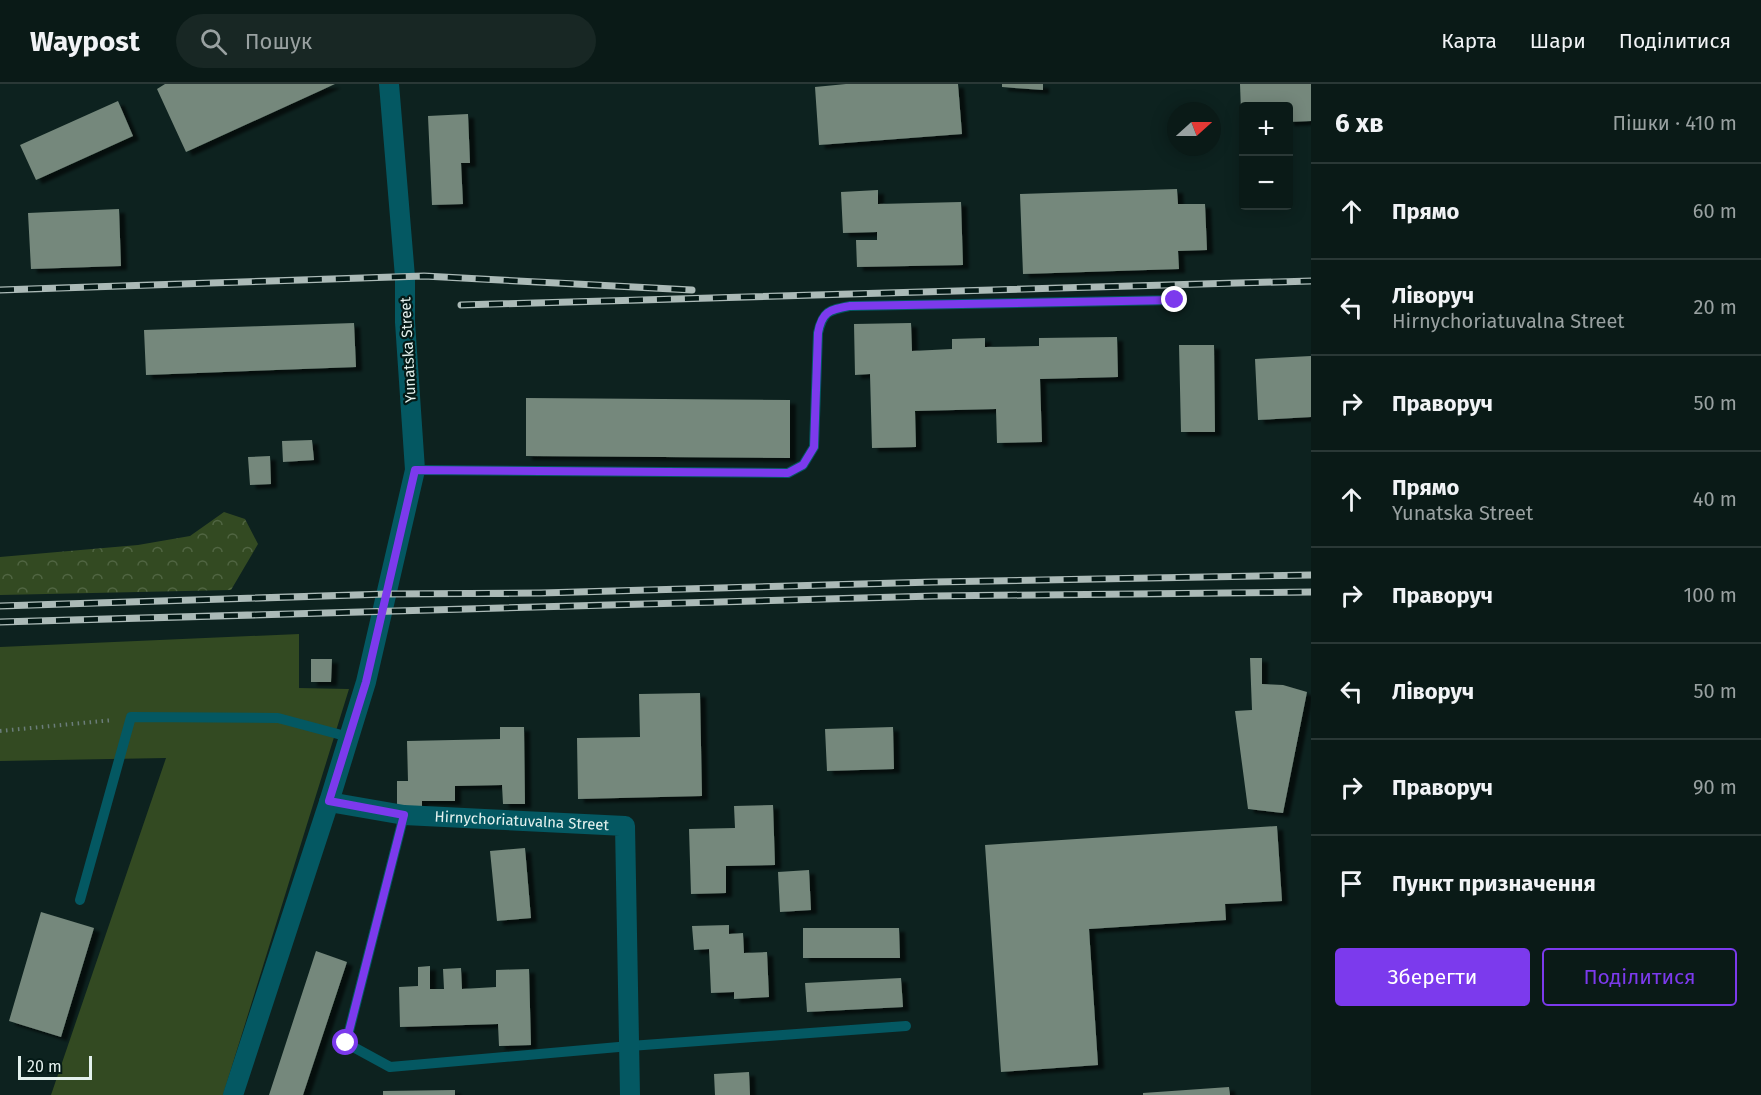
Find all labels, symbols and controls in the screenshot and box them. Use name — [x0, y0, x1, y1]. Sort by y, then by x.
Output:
search box — [176, 14, 596, 68]
text: Waypost — [30, 25, 140, 58]
icon: search — [197, 25, 230, 58]
text: Пошук — [245, 28, 312, 55]
text: Карта — [1441, 28, 1497, 54]
text: Шари — [1530, 28, 1586, 54]
text: Поділитися — [1619, 28, 1731, 54]
north arrow — [1167, 102, 1221, 156]
map controls — [1239, 102, 1293, 210]
button: + — [1239, 102, 1293, 156]
text: 6 хв — [1335, 108, 1384, 139]
text: Пішки · 410 m — [1612, 111, 1737, 135]
button: − — [1239, 156, 1293, 210]
icon: ahead — [1335, 195, 1368, 228]
text: Прямо — [1392, 198, 1459, 225]
text: 60 m — [1693, 199, 1737, 223]
text: Ліворуч — [1392, 282, 1474, 309]
route end — [1161, 286, 1187, 312]
icon: left — [1335, 291, 1368, 324]
text: 20 m — [1694, 295, 1737, 319]
street label: Yunatska Street — [396, 296, 420, 403]
text: Hirnychoriatuvalna Street — [1392, 309, 1625, 333]
icon: right — [1335, 387, 1368, 420]
text: Праворуч — [1392, 390, 1493, 417]
text: 50 m — [1693, 391, 1737, 415]
text: Прямо — [1392, 474, 1459, 501]
icon: ahead — [1335, 483, 1368, 516]
text: 40 m — [1693, 487, 1737, 511]
text: Yunatska Street — [1392, 501, 1533, 525]
icon: right — [1335, 579, 1368, 612]
text: Праворуч — [1392, 582, 1493, 609]
text: 100 m — [1684, 583, 1737, 607]
icon: left — [1335, 675, 1368, 708]
text: Ліворуч — [1392, 678, 1474, 705]
text: 50 m — [1693, 679, 1737, 703]
icon: right — [1335, 771, 1368, 804]
text: Праворуч — [1392, 774, 1493, 801]
text: 90 m — [1693, 775, 1737, 799]
street label: Hirnychoriatuvalna Street — [434, 808, 610, 834]
icon: arrive — [1335, 867, 1368, 900]
text: Пункт призначення — [1392, 870, 1596, 897]
button: Зберегти — [1335, 948, 1530, 1006]
button: Поділитися — [1542, 948, 1737, 1006]
route start — [332, 1029, 358, 1055]
scale bar — [18, 1053, 92, 1080]
text: 20 m — [27, 1057, 62, 1076]

